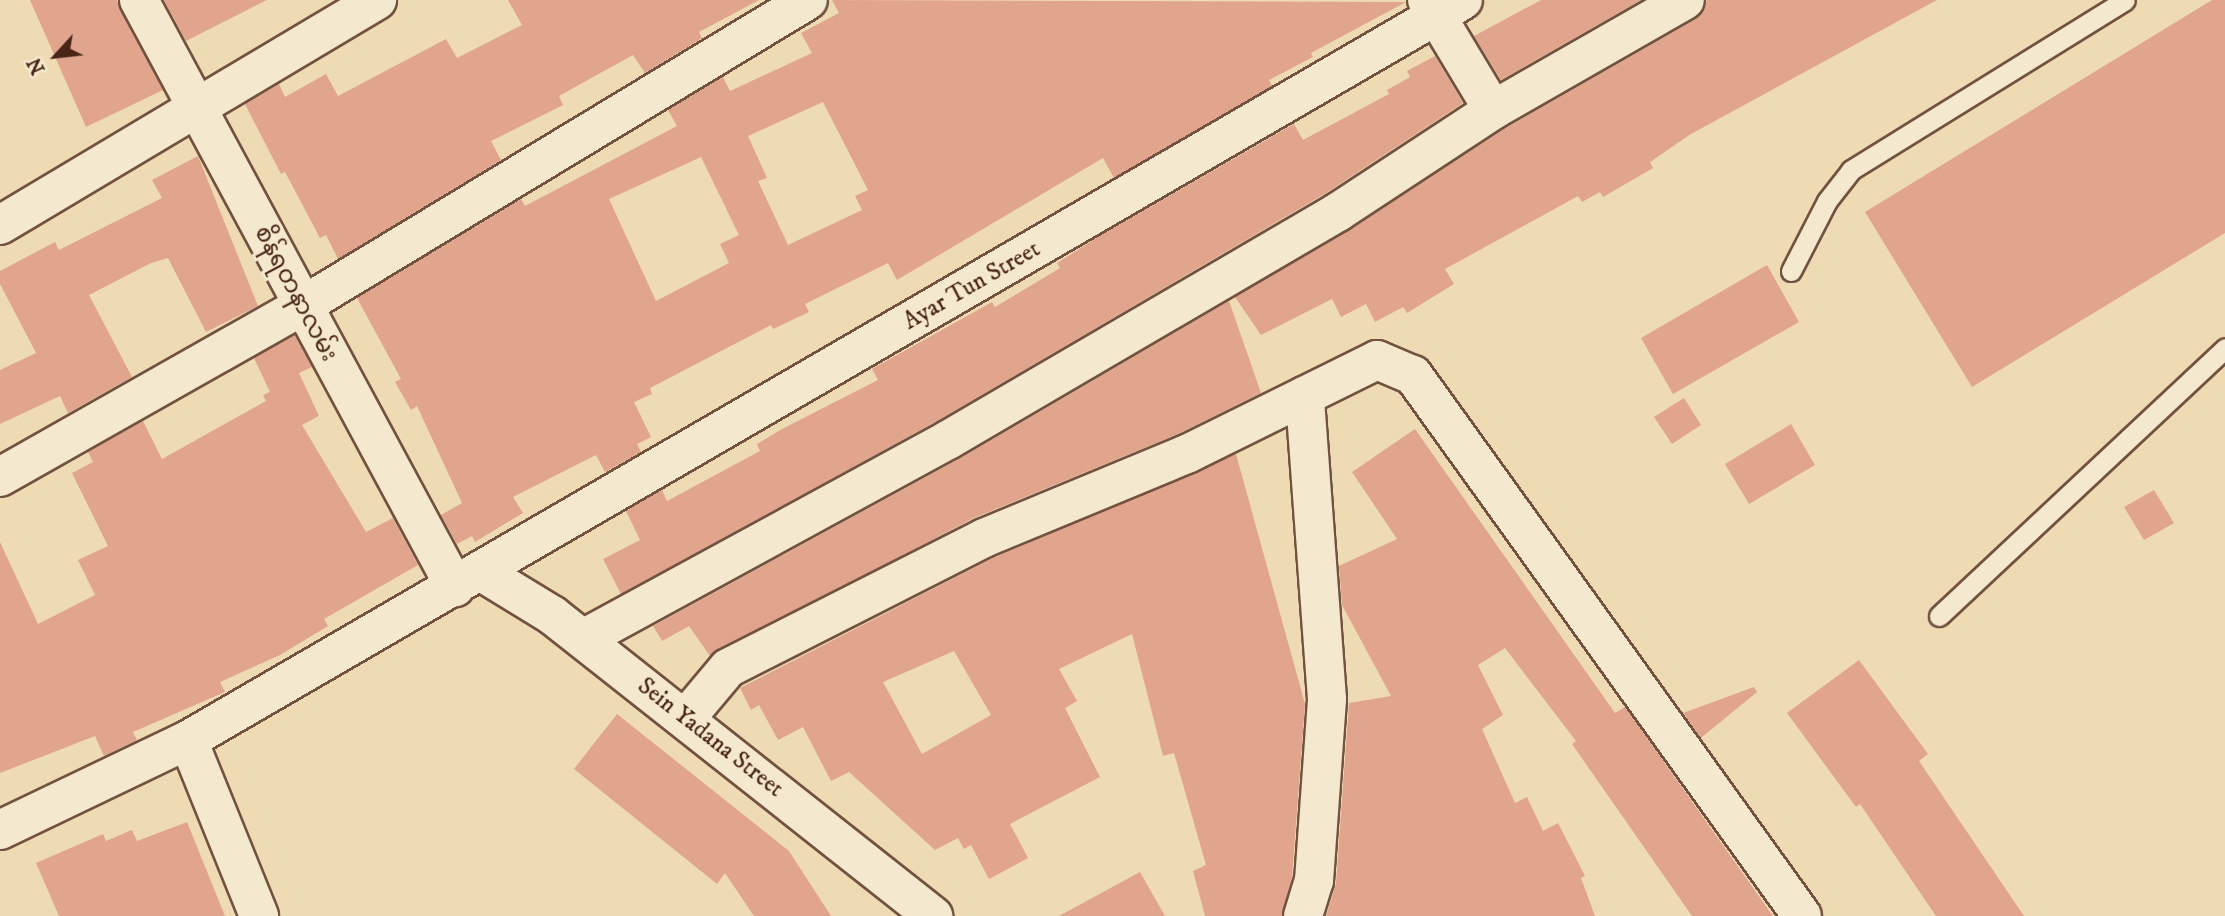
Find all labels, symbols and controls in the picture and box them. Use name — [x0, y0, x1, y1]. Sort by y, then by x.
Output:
north arrow — [21, 21, 91, 91]
text: N — [23, 54, 51, 78]
street label: စိန်ရတနာလမ်း — [247, 221, 343, 367]
street label: Ayar Tun Street — [899, 235, 1045, 337]
street label: Sein Yadana Street — [631, 672, 789, 804]

